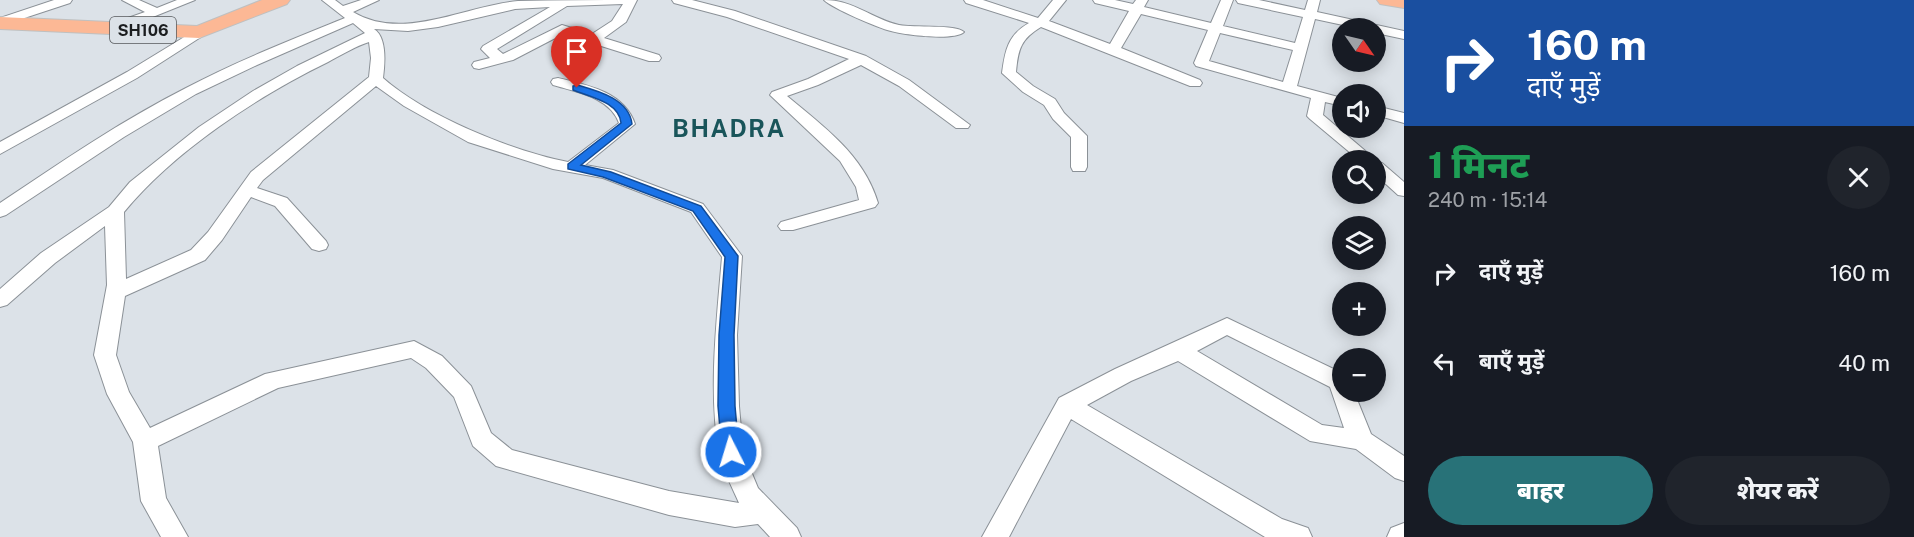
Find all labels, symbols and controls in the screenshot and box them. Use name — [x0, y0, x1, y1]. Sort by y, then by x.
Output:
road number: SH106 — [110, 17, 176, 43]
north arrow — [1332, 18, 1386, 72]
map controls — [1332, 18, 1386, 402]
text: 160 m — [1527, 20, 1647, 69]
icon: right — [1428, 24, 1506, 102]
pin — [551, 26, 602, 88]
icon: arrive — [560, 35, 593, 68]
text: दाएँ मुड़ें — [1527, 70, 1600, 102]
button: sound — [1332, 84, 1386, 138]
district label: BHADRA — [672, 114, 786, 142]
text: 1 मिनट — [1428, 144, 1529, 186]
button: close — [1827, 146, 1890, 209]
button: search — [1332, 150, 1386, 204]
text: 240 m · 15:14 — [1428, 188, 1547, 212]
button: layers — [1332, 216, 1386, 270]
icon: right — [1428, 257, 1461, 290]
text: दाएँ मुड़ें — [1479, 258, 1543, 284]
text: 160 m — [1830, 260, 1890, 286]
button: + — [1332, 282, 1386, 336]
icon: left — [1428, 347, 1461, 380]
button: − — [1332, 348, 1386, 402]
text: बाएँ मुड़ें — [1479, 348, 1544, 374]
text: 40 m — [1838, 350, 1890, 376]
position arrow — [699, 420, 763, 484]
button: बाहर — [1428, 456, 1653, 525]
button: शेयर करें — [1665, 456, 1890, 525]

